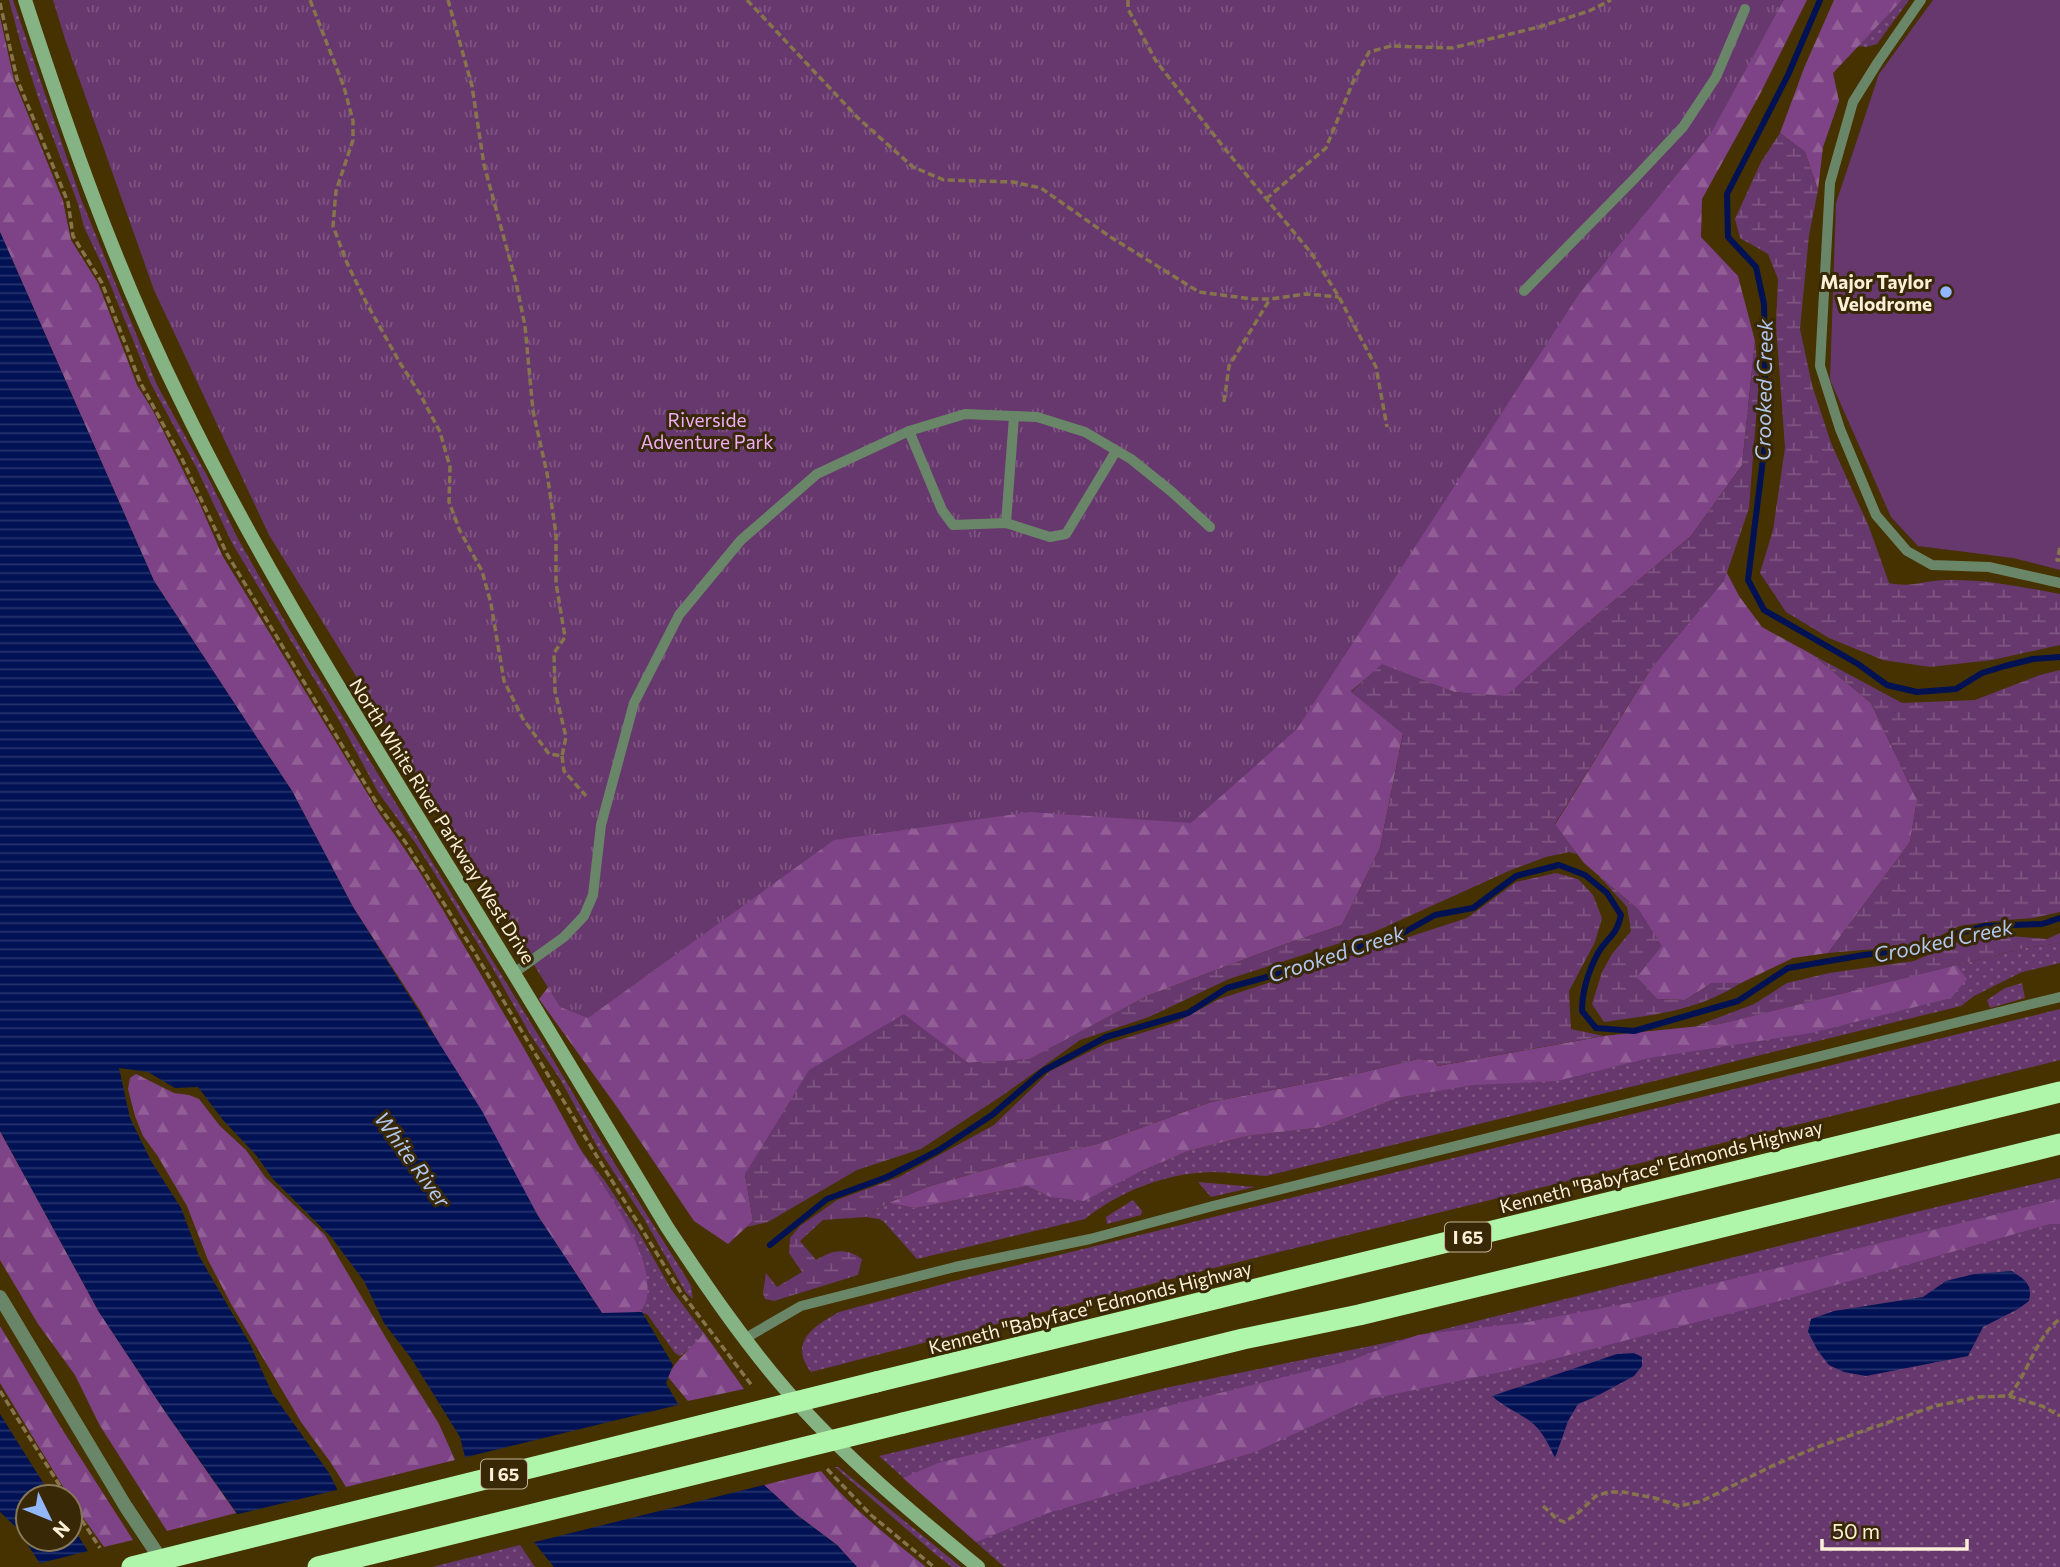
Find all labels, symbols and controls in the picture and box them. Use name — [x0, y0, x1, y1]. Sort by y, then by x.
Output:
place label: Major Taylor Velodrome — [1820, 270, 1932, 315]
marker: Major Taylor Velodrome — [1938, 284, 1954, 300]
water label: Crooked Creek — [1749, 318, 1777, 461]
park label: Riverside Adventure Park — [640, 408, 774, 453]
street label: North White River Parkway West Drive — [345, 674, 541, 968]
water label: Crooked Creek — [1871, 913, 2015, 967]
water label: Crooked Creek — [1265, 919, 1408, 987]
water label: White River — [370, 1106, 456, 1212]
street label: Kenneth "Babyface" Edmonds Highway — [1497, 1115, 1825, 1217]
road number: I 65 — [1445, 1222, 1491, 1252]
street label: Kenneth "Babyface" Edmonds Highway — [926, 1256, 1254, 1358]
road number: I 65 — [481, 1460, 527, 1489]
north arrow — [14, 1483, 84, 1553]
scale bar — [1822, 1508, 1967, 1552]
text: N — [49, 1517, 75, 1543]
text: 50 m — [1832, 1518, 1880, 1543]

